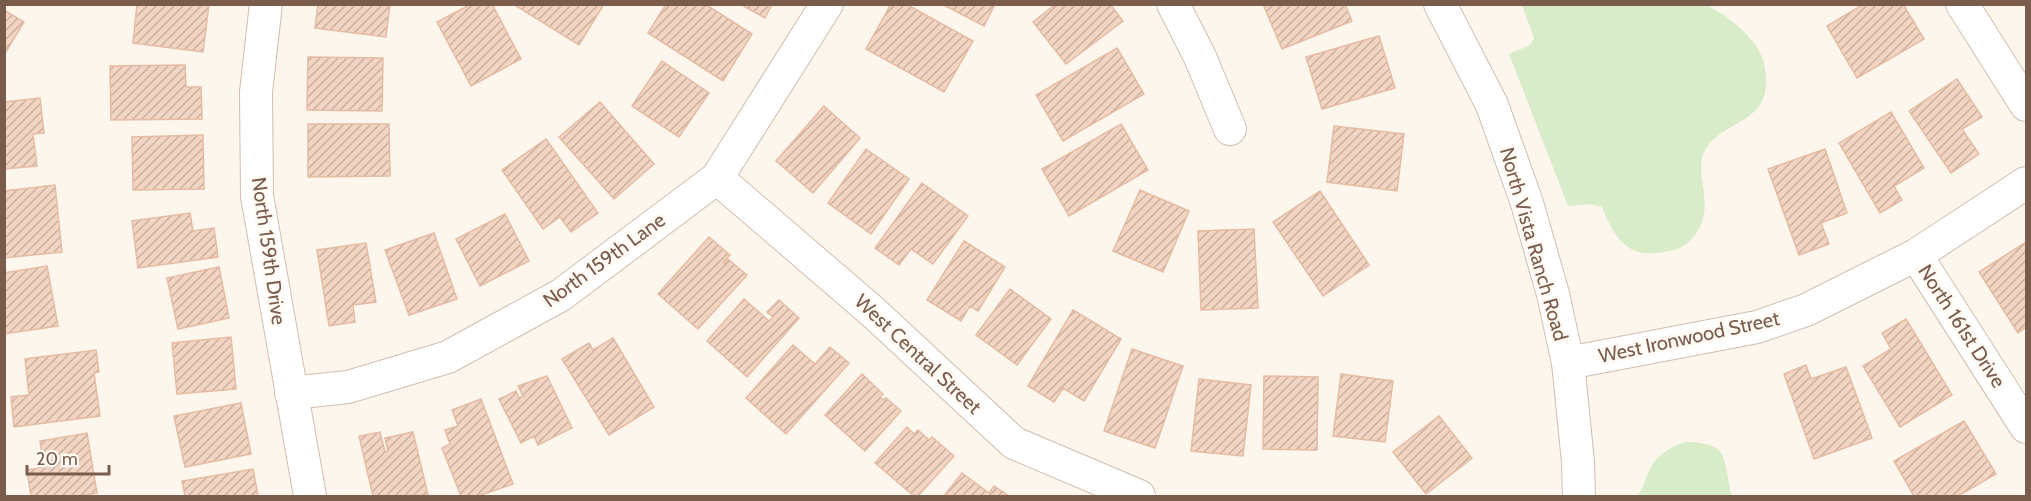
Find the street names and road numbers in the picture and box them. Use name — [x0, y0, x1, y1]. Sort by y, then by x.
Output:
street label: North Vista Ranch Road — [1495, 144, 1573, 344]
street label: North 159th Drive — [247, 176, 291, 326]
street label: North 159th Lane — [538, 208, 670, 312]
street label: North 161st Drive — [1913, 260, 2011, 392]
street label: West Central Street — [850, 289, 986, 419]
street label: West Ironwood Street — [1596, 306, 1782, 368]

